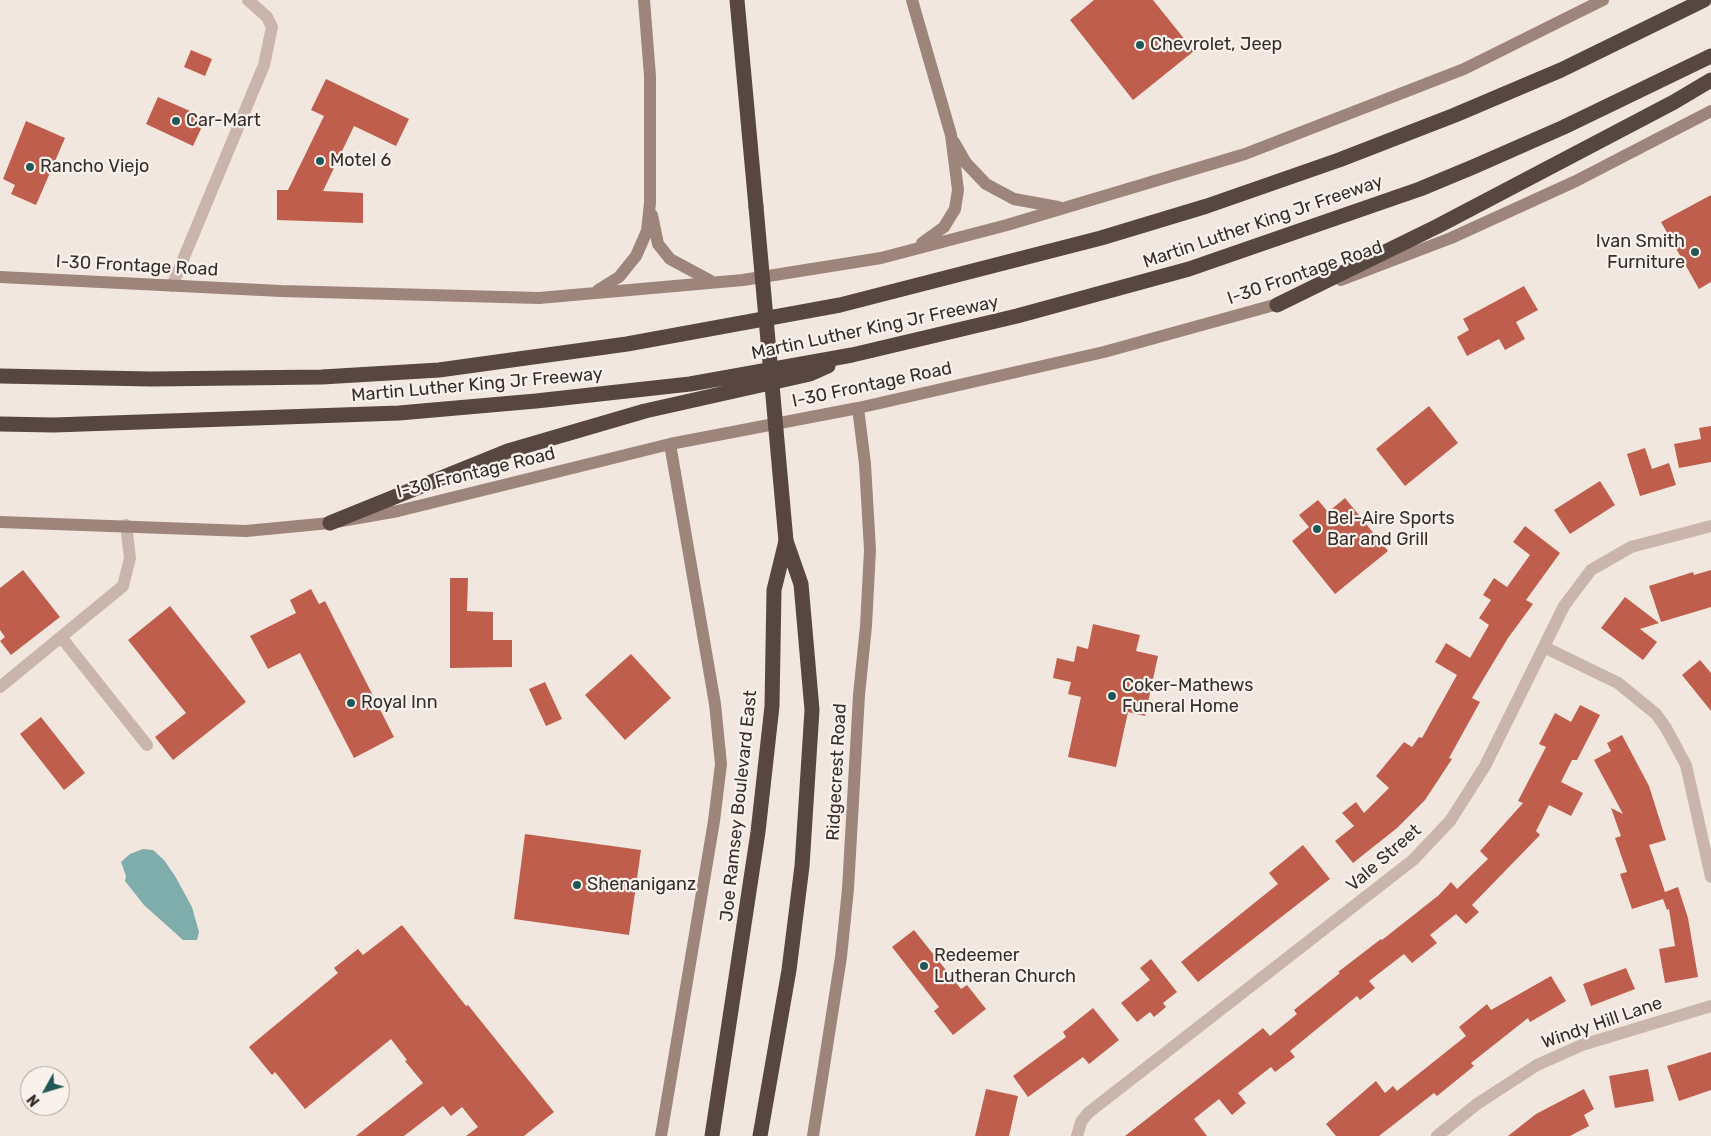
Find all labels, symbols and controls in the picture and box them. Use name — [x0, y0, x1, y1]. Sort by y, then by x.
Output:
place label: Chevrolet, Jeep — [1150, 34, 1282, 56]
marker: Chevrolet, Jeep — [1134, 39, 1146, 51]
place label: Car-Mart — [186, 110, 261, 132]
marker: Car-Mart — [170, 115, 182, 127]
place label: Motel 6 — [330, 150, 391, 172]
marker: Motel 6 — [314, 155, 326, 167]
place label: Rancho Viejo — [40, 156, 149, 178]
marker: Rancho Viejo — [24, 161, 36, 173]
street label: Martin Luther King Jr Freeway — [1140, 171, 1386, 273]
place label: Ivan Smith Furniture — [1596, 231, 1685, 274]
street label: I-30 Frontage Road — [1225, 236, 1385, 310]
marker: Ivan Smith Furniture — [1689, 246, 1701, 258]
street label: I-30 Frontage Road — [55, 251, 219, 281]
street label: Martin Luther King Jr Freeway — [749, 291, 1001, 365]
street label: I-30 Frontage Road — [790, 358, 954, 412]
street label: Martin Luther King Jr Freeway — [350, 363, 604, 407]
street label: I-30 Frontage Road — [394, 443, 558, 503]
place label: Bel-Aire Sports Bar and Grill — [1327, 508, 1455, 550]
marker: Bel-Aire Sports Bar and Grill — [1311, 523, 1323, 535]
place label: Coker-Mathews Funeral Home — [1122, 675, 1253, 718]
street label: Joe Ramsey Boulevard East — [716, 689, 762, 923]
marker: Coker-Mathews Funeral Home — [1106, 690, 1118, 702]
place label: Royal Inn — [361, 692, 438, 714]
marker: Royal Inn — [345, 697, 357, 709]
street label: Ridgecrest Road — [823, 703, 851, 841]
street label: Vale Street — [1342, 820, 1426, 896]
place label: Shenaniganz — [587, 874, 696, 896]
marker: Shenaniganz — [571, 879, 583, 891]
place label: Redeemer Lutheran Church — [934, 945, 1076, 988]
marker: Redeemer Lutheran Church — [918, 960, 930, 972]
street label: Windy Hill Lane — [1539, 992, 1665, 1054]
north arrow — [20, 1066, 70, 1116]
text: N — [24, 1091, 44, 1109]

